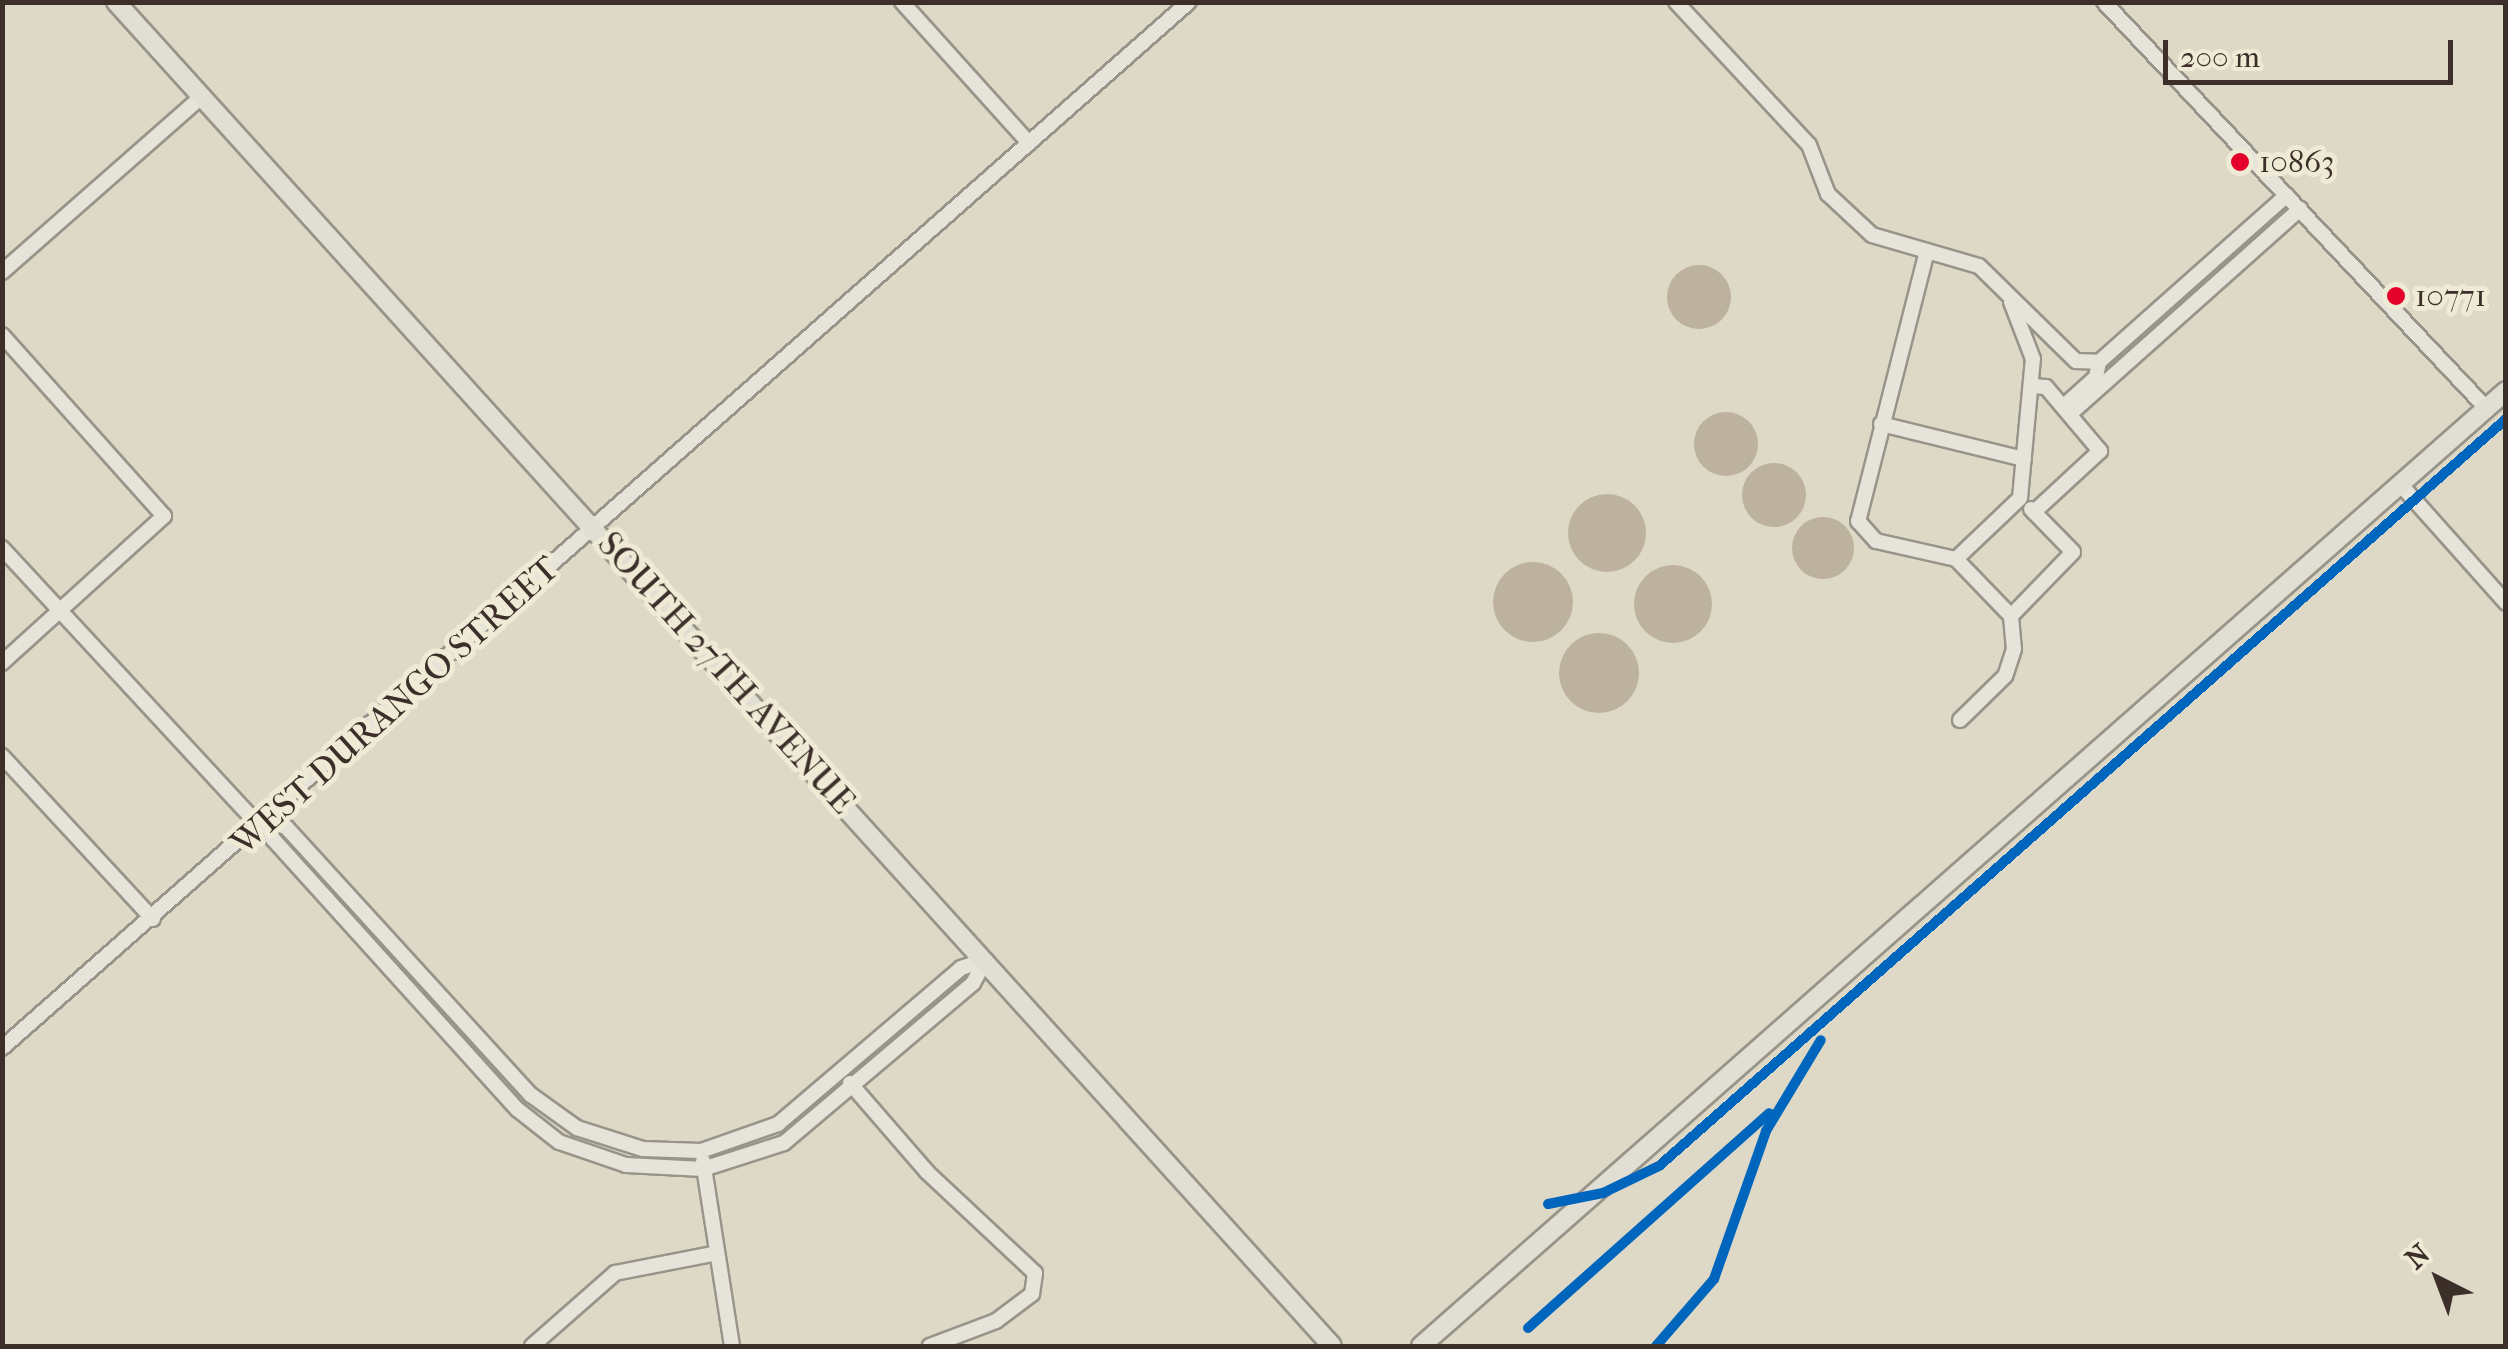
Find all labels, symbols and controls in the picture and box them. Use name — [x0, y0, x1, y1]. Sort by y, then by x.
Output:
scale bar — [2168, 20, 2458, 82]
text: 200 m — [2180, 40, 2260, 75]
place label: 10863 — [2259, 143, 2334, 181]
marker: 10863 — [2230, 152, 2250, 172]
place label: 10771 — [2415, 277, 2486, 315]
marker: 10771 — [2386, 286, 2406, 306]
street label: SOUTH 27TH AVENUE — [588, 523, 864, 823]
street label: WEST DURANGO STREET — [223, 548, 567, 864]
north arrow — [2388, 1229, 2488, 1329]
text: N — [2399, 1237, 2437, 1276]

